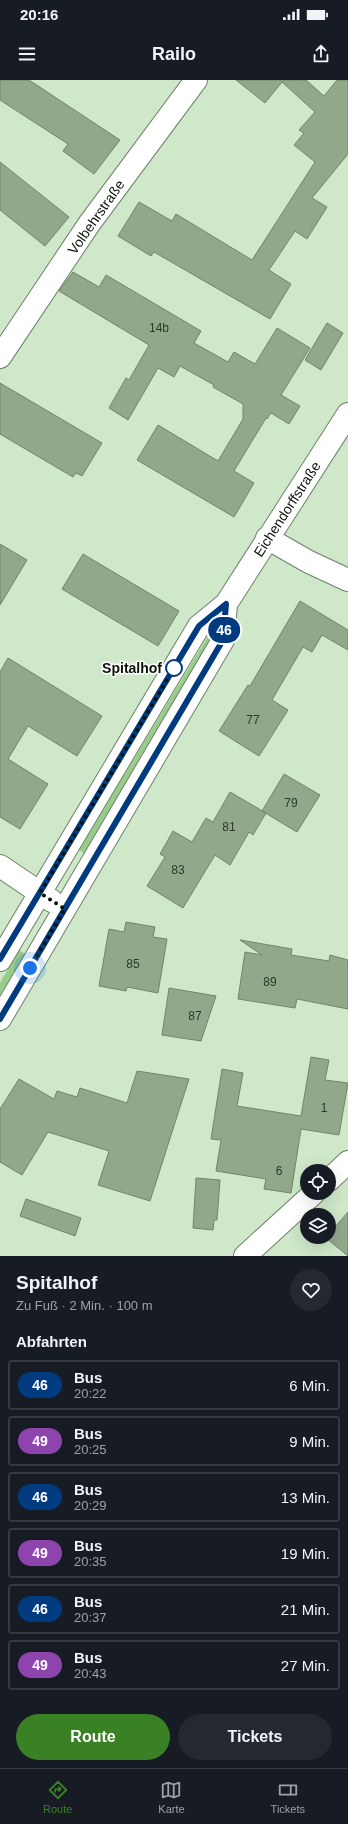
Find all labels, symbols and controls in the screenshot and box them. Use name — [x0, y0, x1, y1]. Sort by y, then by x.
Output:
text: 20:16 — [20, 6, 58, 23]
icon: menu — [16, 43, 38, 65]
icon: share — [310, 43, 332, 65]
text: Railo — [152, 44, 196, 64]
street label: Volbehrstraße — [64, 177, 128, 257]
house number: 14b — [149, 321, 169, 335]
street label: Eichendorffstraße — [250, 458, 324, 560]
line badge: 46 — [206, 617, 242, 643]
text: 46 — [216, 622, 232, 638]
marker: Spitalhof — [165, 659, 183, 677]
place label: Spitalhof — [102, 660, 162, 676]
house number: 77 — [246, 713, 260, 727]
house number: 79 — [284, 796, 298, 810]
house number: 81 — [222, 820, 236, 834]
house number: 83 — [171, 863, 185, 877]
house number: 85 — [126, 957, 140, 971]
your location — [20, 958, 40, 978]
house number: 89 — [263, 975, 277, 989]
house number: 87 — [188, 1009, 202, 1023]
house number: 1 — [321, 1101, 328, 1115]
house number: 6 — [276, 1164, 283, 1178]
map controls — [300, 1164, 336, 1244]
button: locate — [300, 1164, 336, 1200]
button: layers — [300, 1208, 336, 1244]
button: heart — [290, 1269, 332, 1311]
text: Spitalhof — [16, 1272, 97, 1293]
text: Zu Fuß · 2 Min. · 100 m — [16, 1298, 153, 1313]
text: Abfahrten — [16, 1333, 87, 1350]
text: Bus — [74, 1369, 102, 1386]
text: 46 — [32, 1377, 48, 1393]
text: 6 Min. — [289, 1377, 330, 1394]
text: 20:22 — [74, 1386, 107, 1401]
text: Bus — [74, 1425, 102, 1442]
text: 49 — [32, 1433, 48, 1449]
text: 9 Min. — [289, 1433, 330, 1450]
text: 20:25 — [74, 1442, 107, 1457]
text: Bus — [74, 1481, 102, 1498]
text: 46 — [32, 1489, 48, 1505]
text: 13 Min. — [281, 1489, 330, 1506]
text: 20:29 — [74, 1498, 107, 1513]
text: Bus — [74, 1537, 102, 1554]
text: 49 — [32, 1545, 48, 1561]
text: 19 Min. — [281, 1545, 330, 1562]
text: 20:35 — [74, 1554, 107, 1569]
text: Bus — [74, 1593, 102, 1610]
text: 46 — [32, 1601, 48, 1617]
text: 21 Min. — [281, 1601, 330, 1618]
text: 20:37 — [74, 1610, 107, 1625]
text: Bus — [74, 1649, 102, 1666]
text: 49 — [32, 1657, 48, 1673]
text: 27 Min. — [281, 1657, 330, 1674]
text: 20:43 — [74, 1666, 107, 1681]
button: Route — [16, 1714, 170, 1760]
button: Tickets — [178, 1714, 332, 1760]
tab: Route — [43, 1779, 72, 1815]
tab: Karte — [158, 1779, 185, 1815]
tab: Tickets — [271, 1779, 305, 1815]

